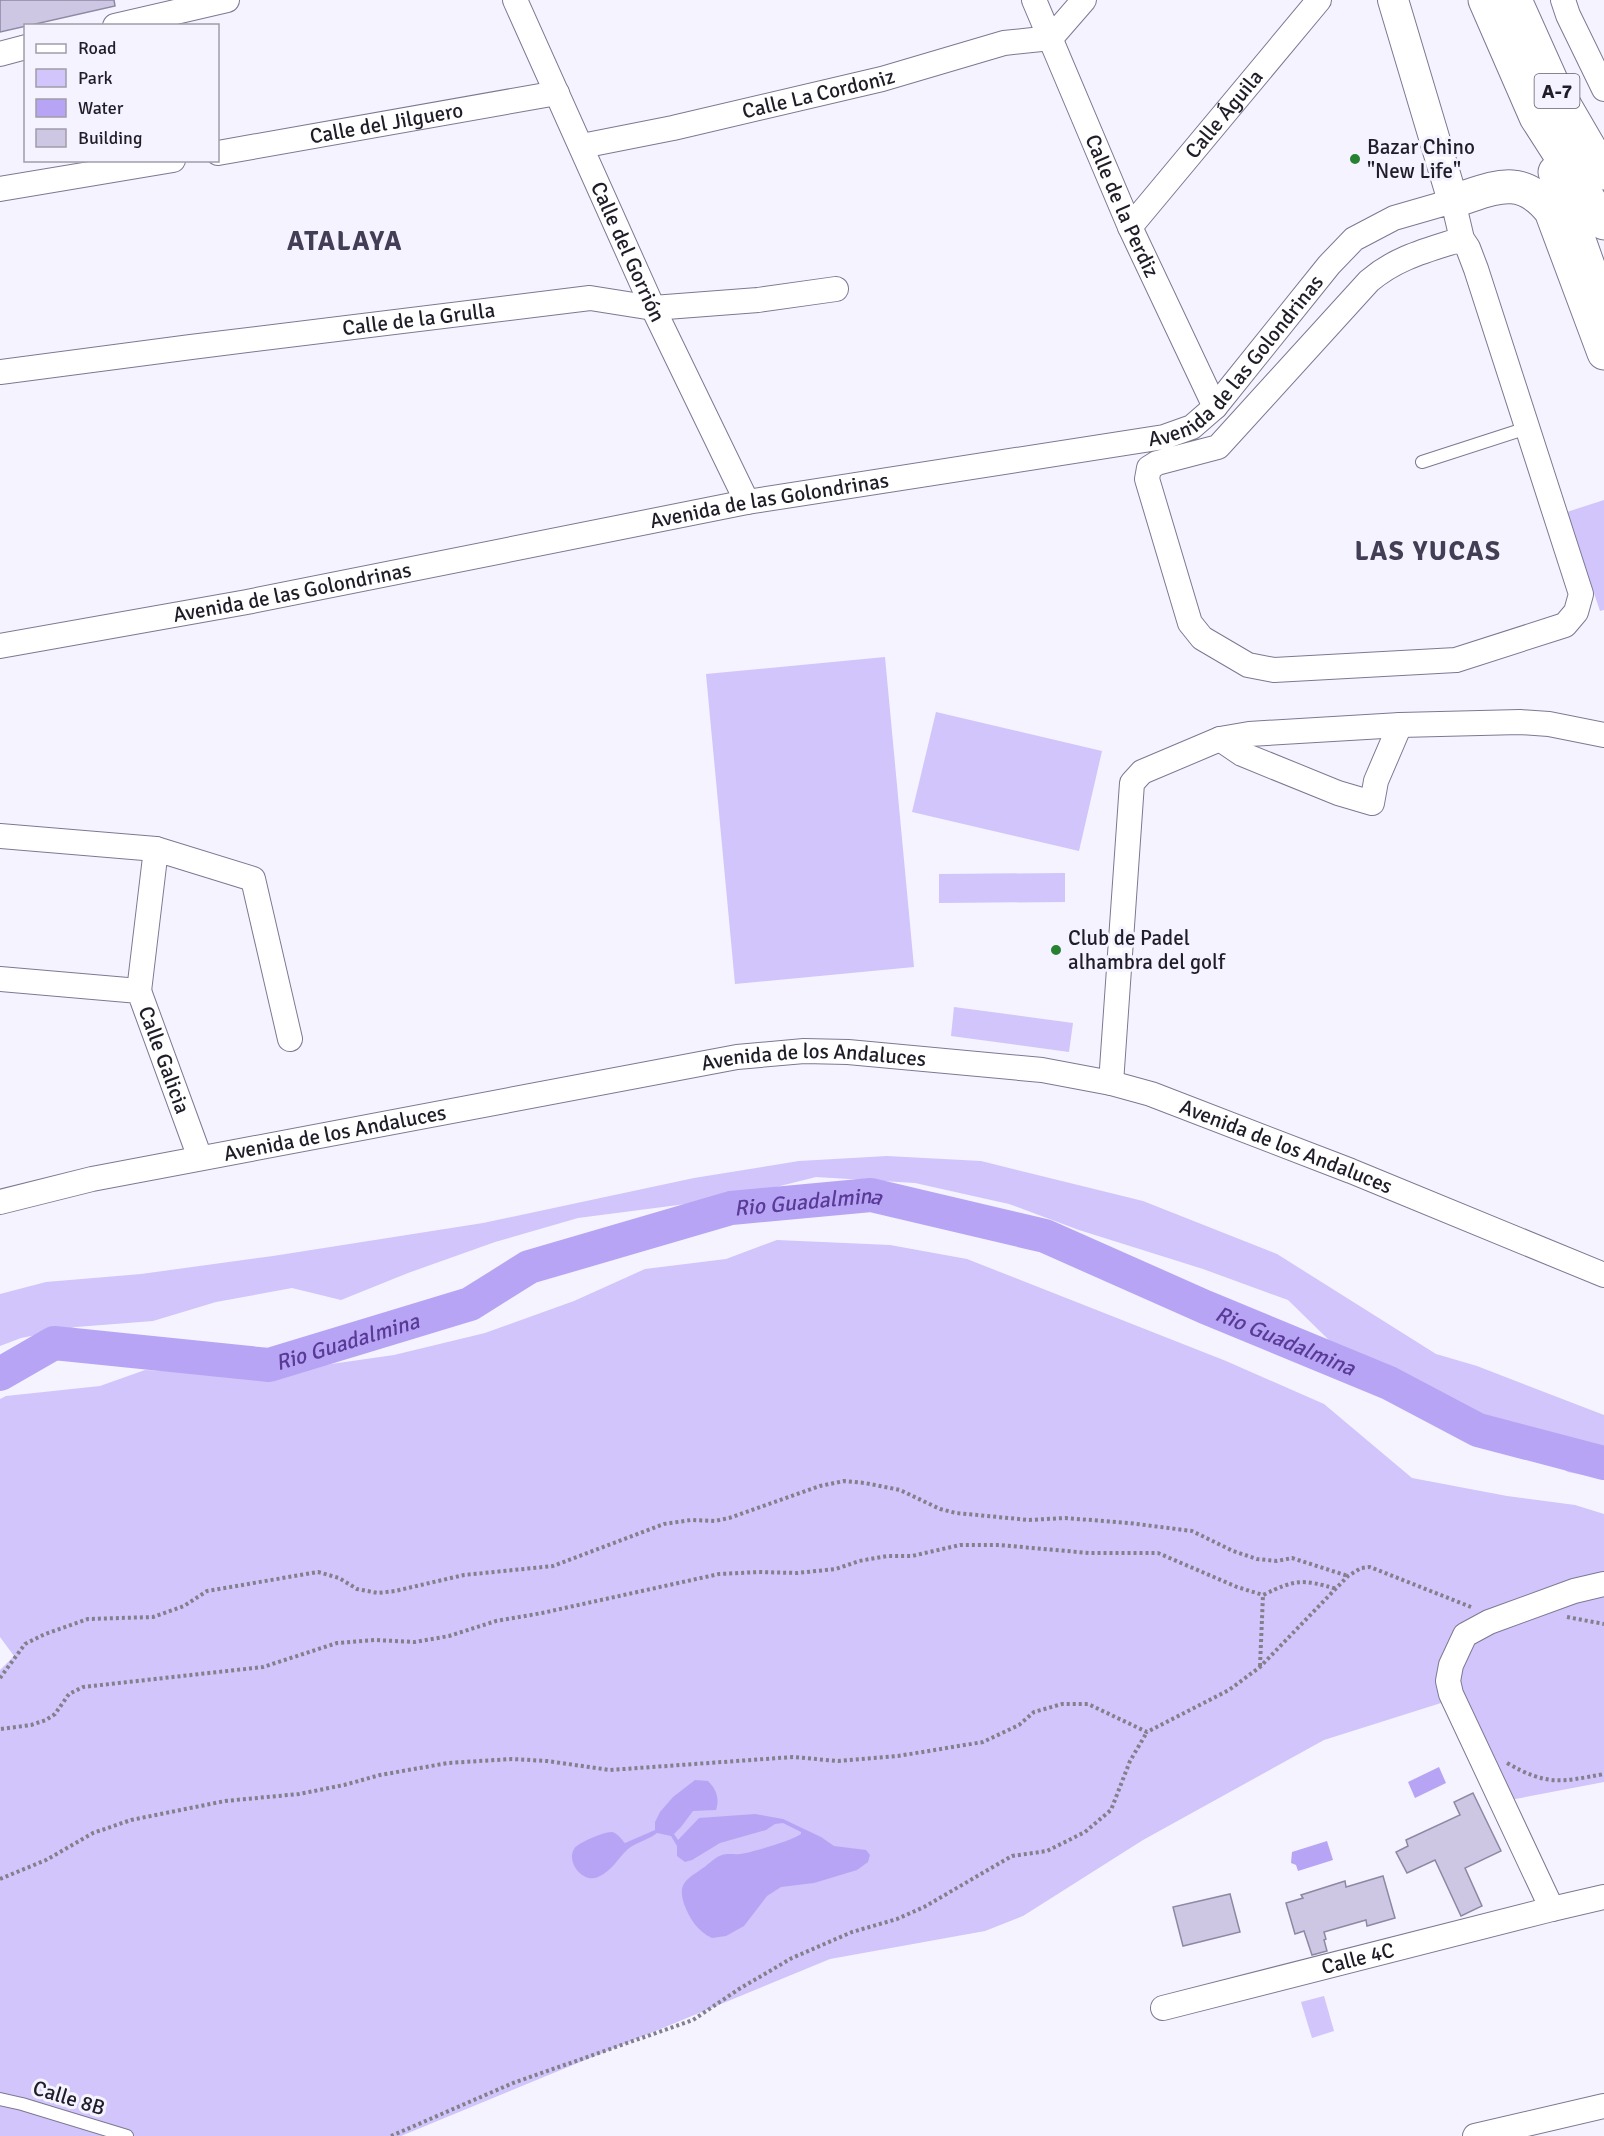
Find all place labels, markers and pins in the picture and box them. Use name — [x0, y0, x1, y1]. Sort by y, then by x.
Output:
place label: Bazar Chino "New Life" — [1367, 134, 1475, 184]
marker: Bazar Chino "New Life" — [1348, 152, 1362, 166]
place label: Club de Padel alhambra del golf — [1068, 925, 1226, 975]
marker: Club de Padel alhambra del golf — [1049, 943, 1063, 957]

